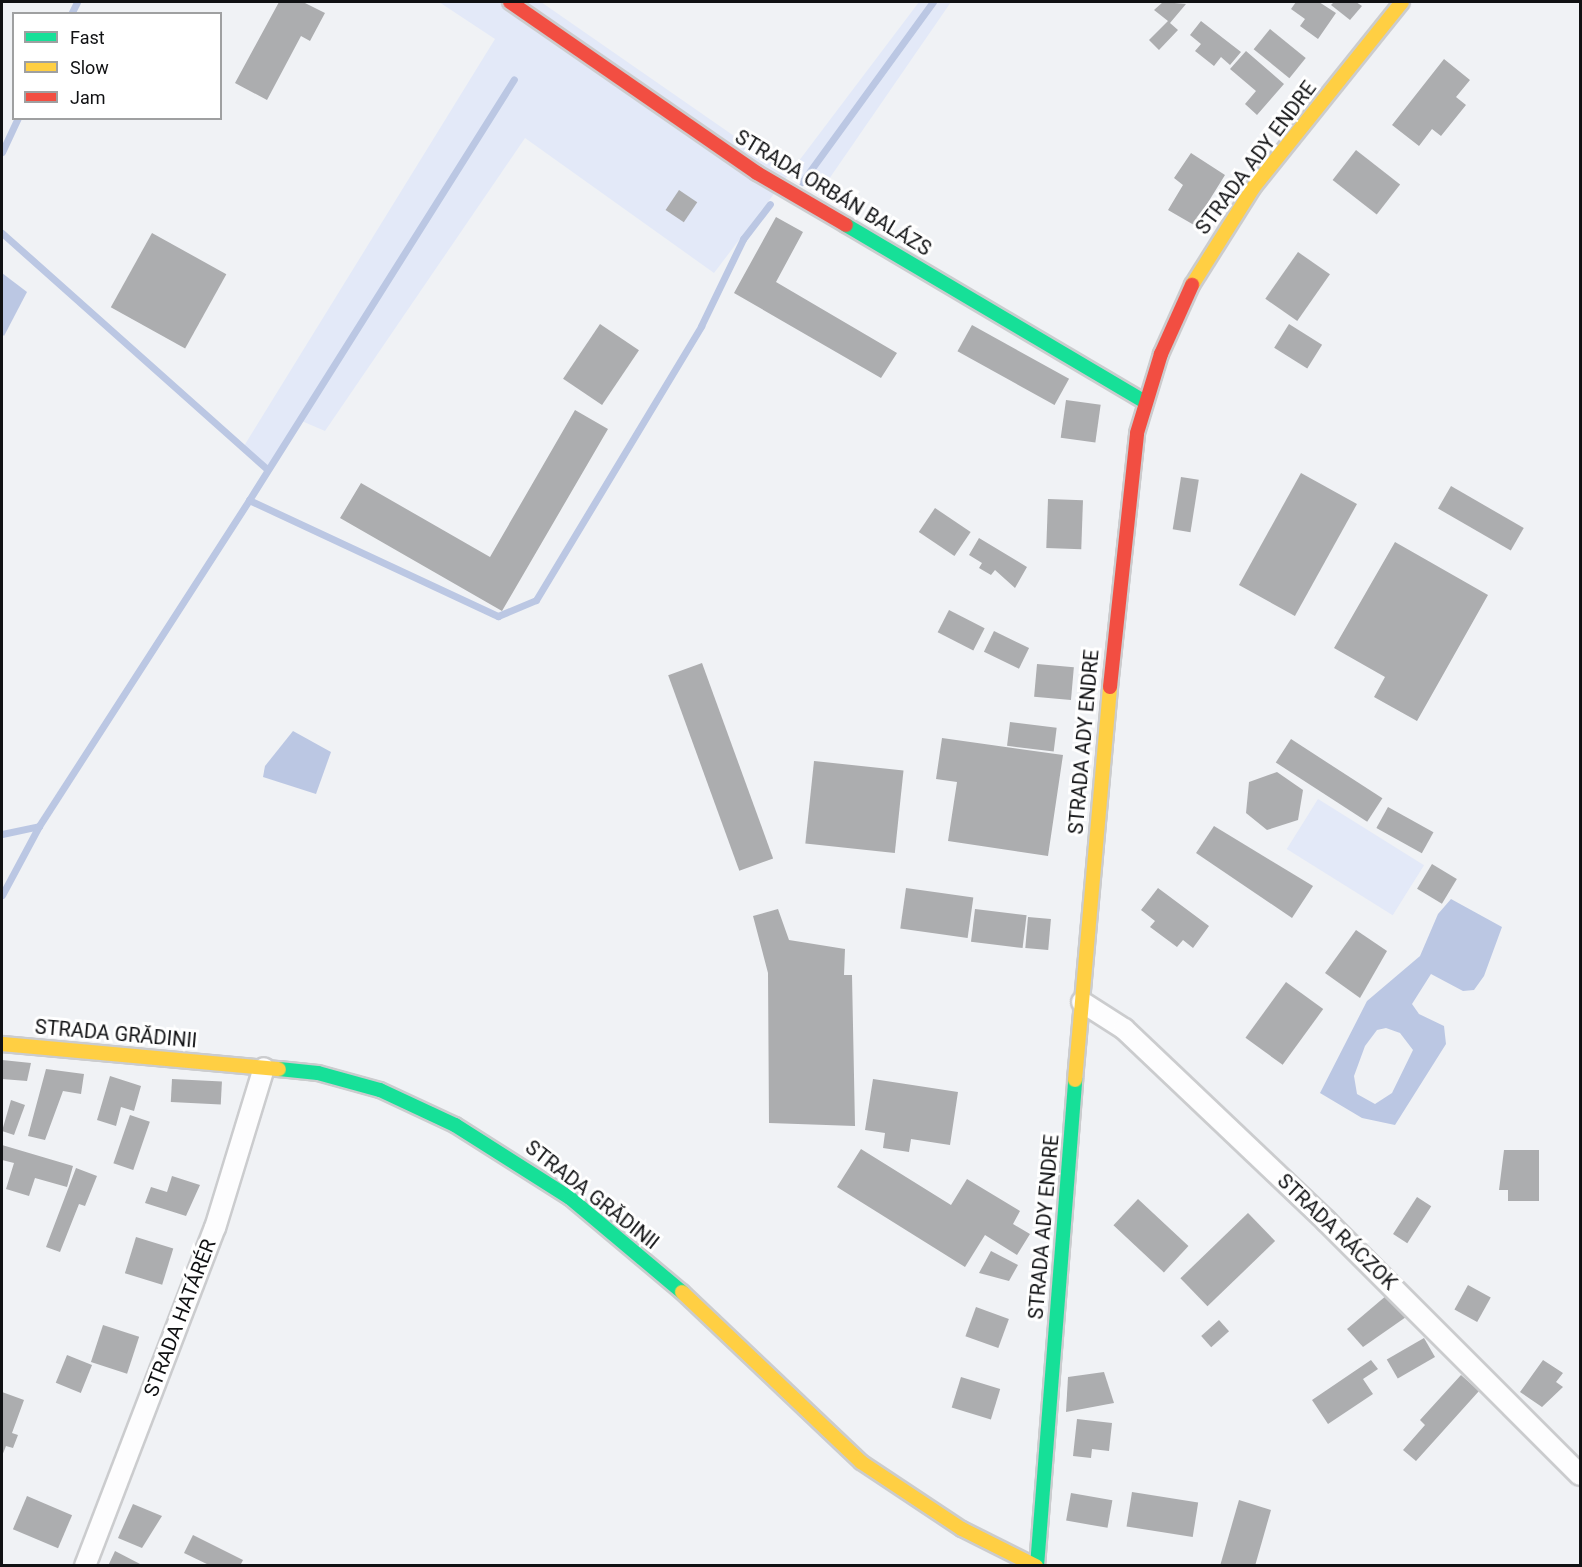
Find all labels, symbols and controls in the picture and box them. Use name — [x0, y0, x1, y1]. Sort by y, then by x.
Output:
legend — [12, 12, 222, 120]
text: Fast — [70, 27, 105, 48]
text: Slow — [70, 57, 109, 78]
street label: STRADA ADY ENDRE — [1191, 77, 1321, 239]
text: Jam — [70, 87, 106, 108]
street label: STRADA ORBÁN BALÁZS — [731, 125, 935, 261]
street label: STRADA ADY ENDRE — [1064, 649, 1104, 835]
street label: STRADA GRĂDINII — [34, 1015, 198, 1053]
street label: STRADA ADY ENDRE — [1024, 1134, 1064, 1320]
street label: STRADA GRĂDINII — [520, 1135, 664, 1255]
street label: STRADA RÁCZOK — [1272, 1169, 1402, 1295]
street label: STRADA HATÁRÉR — [139, 1236, 221, 1400]

